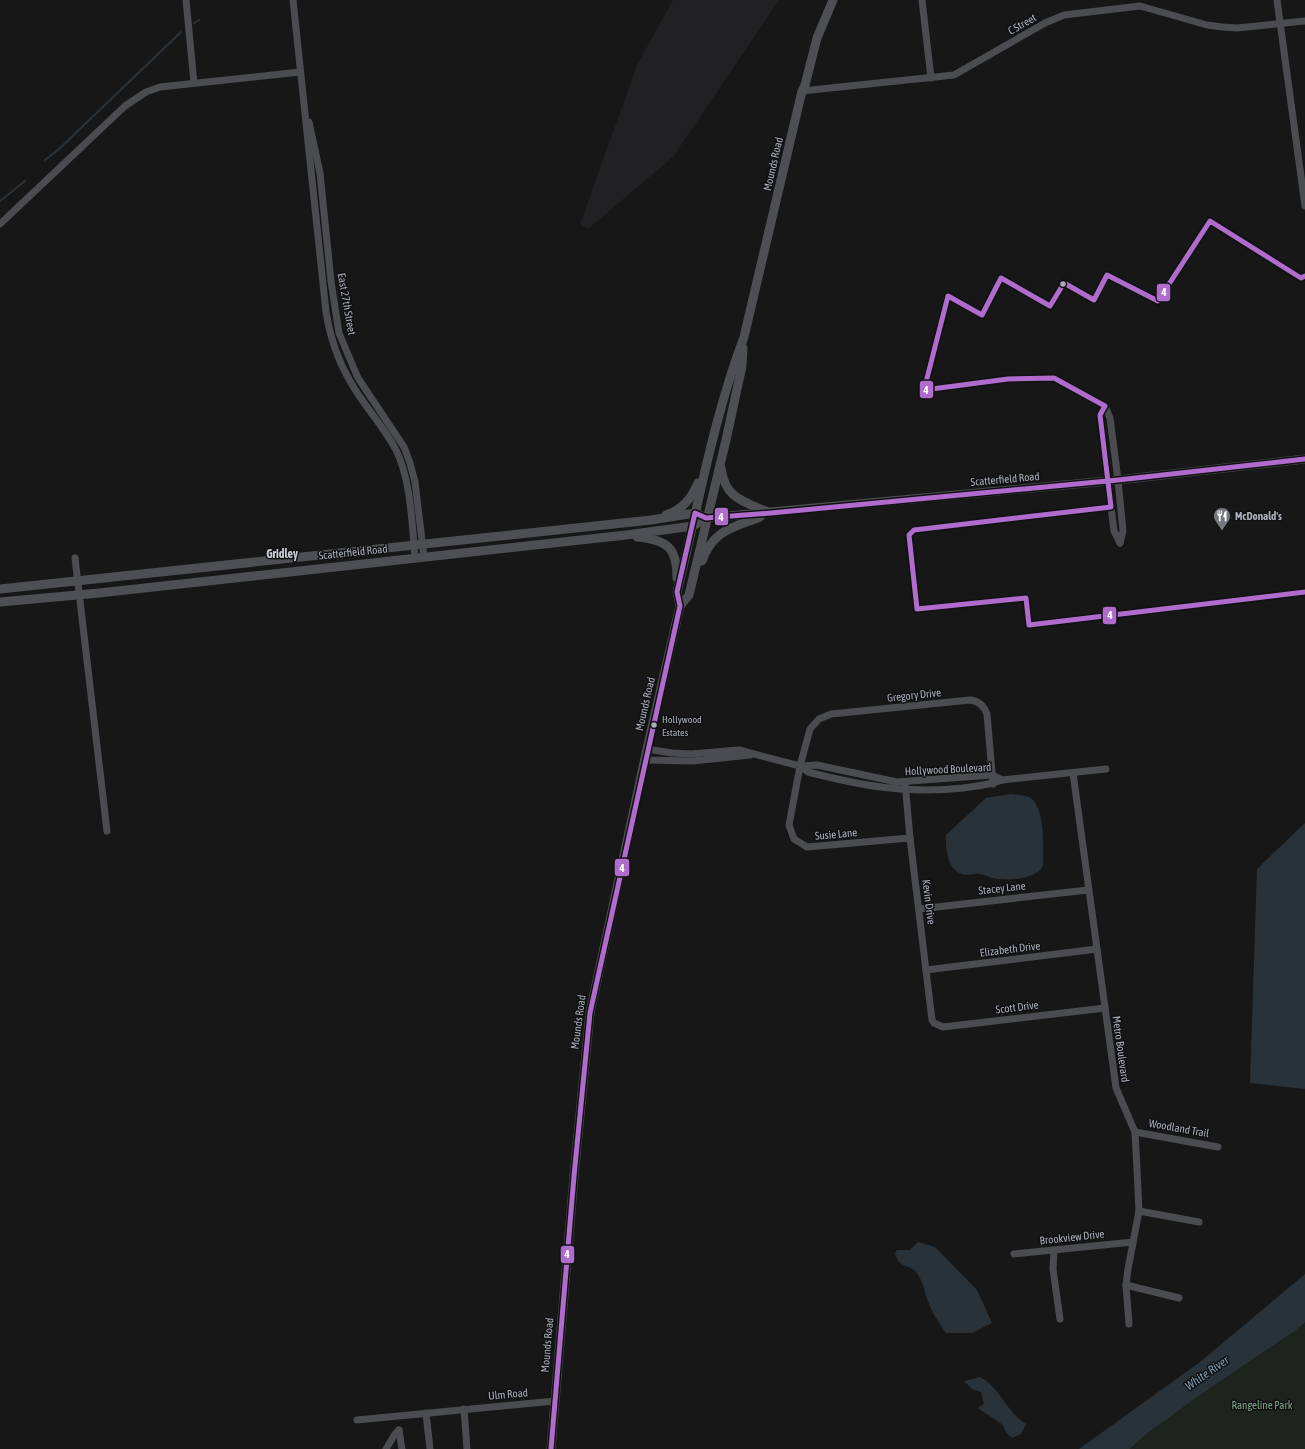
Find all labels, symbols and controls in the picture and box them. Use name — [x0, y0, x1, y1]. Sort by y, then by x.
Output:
street label: C Street — [1006, 11, 1038, 37]
street label: Mounds Road — [761, 136, 785, 192]
street label: East 27th Street — [336, 272, 358, 336]
unlabelled marker — [1058, 279, 1068, 289]
line badge: 4 — [1156, 283, 1171, 302]
text: 4 — [1160, 286, 1167, 298]
line badge: 4 — [919, 380, 934, 399]
text: 4 — [922, 384, 929, 396]
street label: Scatterfield Road — [970, 470, 1040, 488]
restaurant icon: McDonald's — [1212, 506, 1232, 531]
line badge: 4 — [714, 507, 729, 526]
place label: McDonald's — [1235, 510, 1282, 522]
text: 4 — [717, 511, 724, 523]
street label: Scatterfield Road — [318, 542, 388, 562]
district label: Gridley — [266, 547, 298, 561]
line badge: 4 — [1102, 606, 1117, 625]
text: 4 — [1106, 609, 1113, 621]
street label: Mounds Road — [633, 676, 657, 732]
street label: Gregory Drive — [886, 686, 942, 704]
place label: Hollywood Estates — [662, 714, 702, 738]
marker: Hollywood Estates — [649, 720, 659, 730]
street label: Hollywood Boulevard — [904, 761, 992, 777]
street label: Susie Lane — [814, 826, 858, 842]
line badge: 4 — [614, 858, 630, 877]
text: 4 — [618, 862, 625, 874]
street label: Kevin Drive — [920, 879, 938, 925]
street label: Stacey Lane — [978, 880, 1026, 896]
street label: Elizabeth Drive — [979, 939, 1041, 959]
street label: Mounds Road — [568, 994, 588, 1050]
street label: Scott Drive — [995, 998, 1039, 1016]
street label: Metro Boulevard — [1110, 1015, 1132, 1083]
street label: Woodland Trail — [1148, 1117, 1210, 1139]
street label: Brookview Drive — [1039, 1228, 1105, 1246]
line badge: 4 — [560, 1245, 575, 1264]
text: 4 — [563, 1248, 570, 1260]
street label: Mounds Road — [539, 1317, 555, 1373]
water label: White River — [1182, 1353, 1232, 1393]
street label: Ulm Road — [488, 1386, 528, 1402]
park label: Rangeline Park — [1231, 1399, 1293, 1411]

